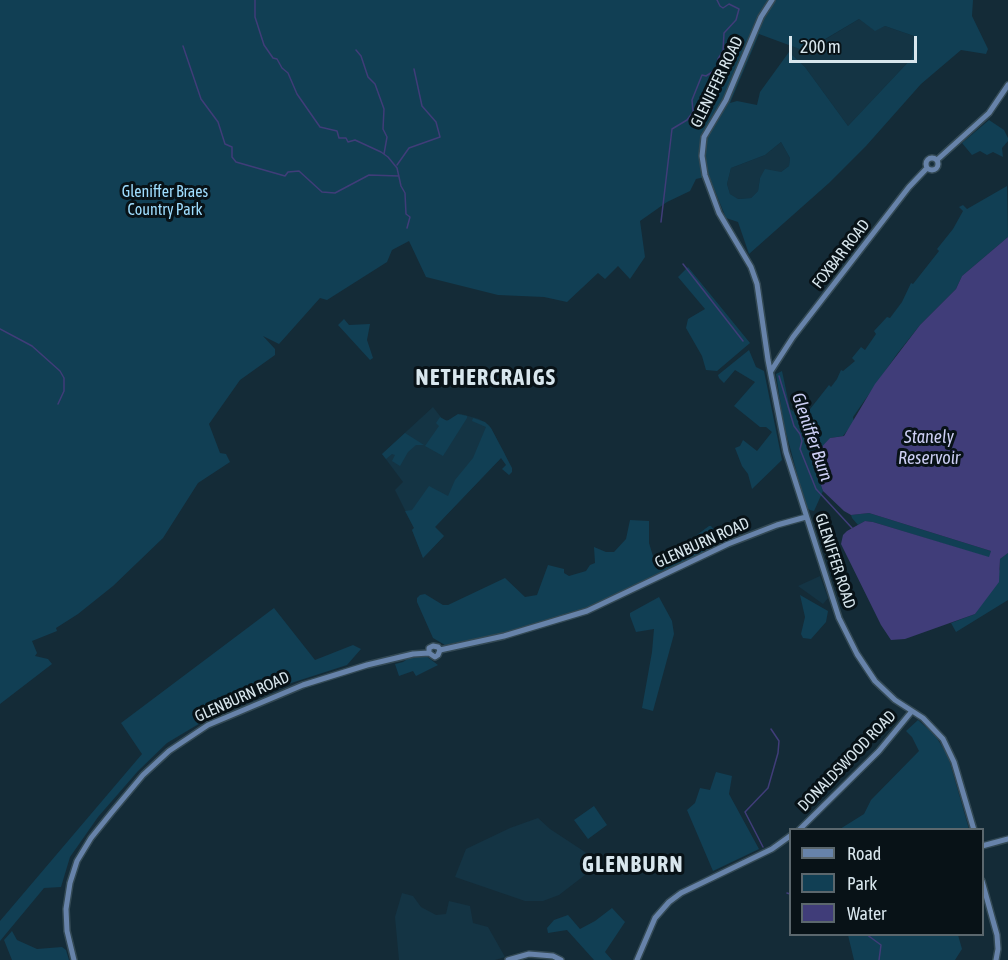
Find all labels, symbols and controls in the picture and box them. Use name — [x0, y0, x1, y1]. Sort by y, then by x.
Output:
scale bar — [792, 24, 920, 62]
street label: GLENIFFER ROAD — [687, 33, 747, 131]
text: 200 m — [800, 36, 841, 57]
park label: Gleniffer Braes Country Park — [122, 182, 208, 220]
street label: FOXBAR ROAD — [808, 216, 874, 292]
district label: NETHERCRAIGS — [415, 365, 557, 391]
water label: Gleniffer Burn — [787, 390, 837, 484]
water label: Stanely Reservoir — [898, 426, 960, 468]
street label: GLENIFFER ROAD — [811, 511, 859, 611]
street label: GLENBURN ROAD — [652, 514, 752, 572]
street label: GLENBURN ROAD — [192, 668, 292, 726]
street label: DONALDSWOOD ROAD — [794, 707, 900, 815]
legend — [789, 828, 984, 936]
text: Road — [847, 843, 881, 864]
district label: GLENBURN — [582, 852, 684, 878]
text: Park — [847, 873, 877, 894]
text: Water — [847, 903, 886, 924]

